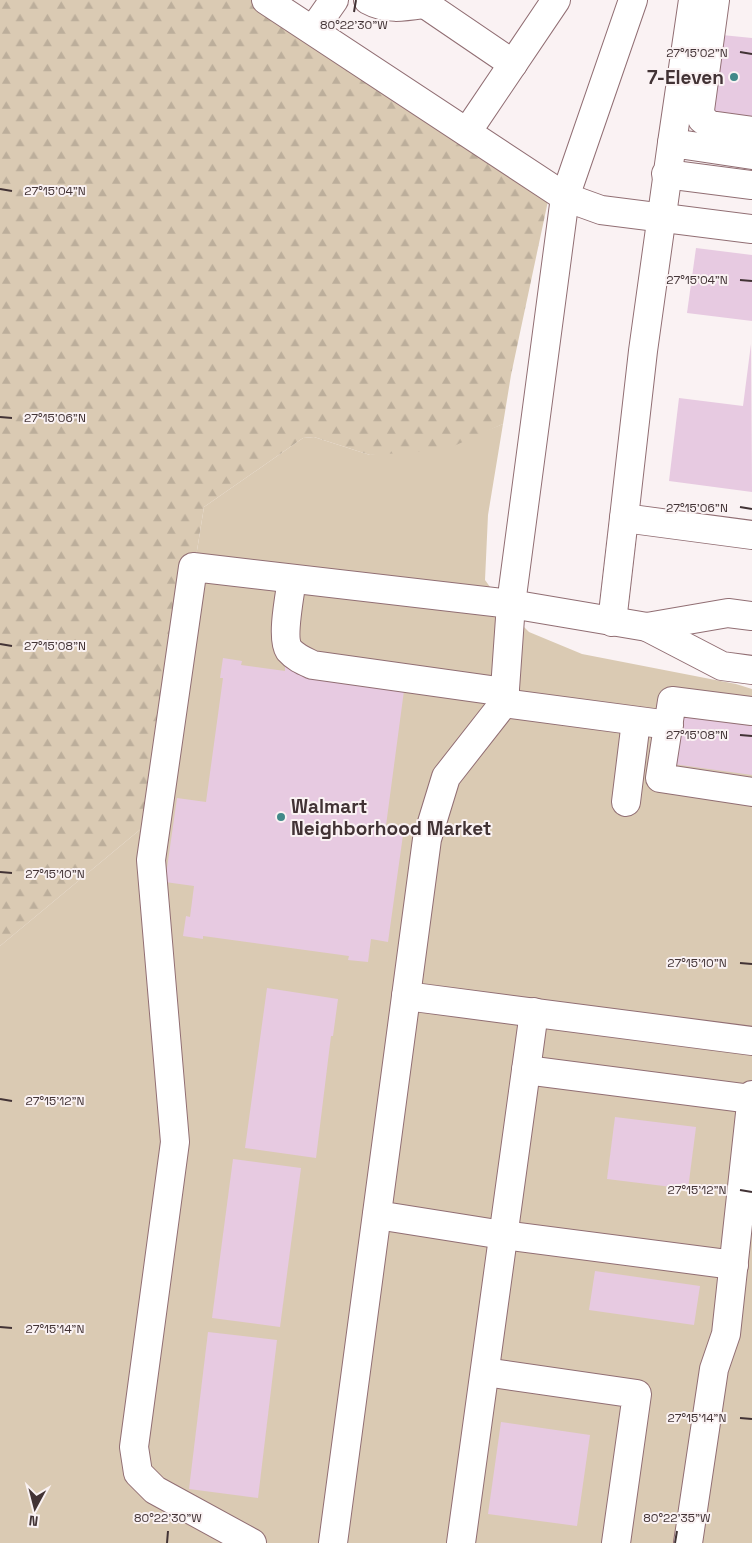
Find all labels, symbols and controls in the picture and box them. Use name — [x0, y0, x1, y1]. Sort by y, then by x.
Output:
text: 80°22'30"W — [320, 17, 388, 33]
text: 27°15'02"N — [666, 45, 728, 61]
place label: 7-Eleven — [647, 65, 724, 90]
marker: 7-Eleven — [728, 71, 740, 83]
text: 27°15'04"N — [24, 183, 86, 199]
text: 27°15'04"N — [666, 272, 728, 288]
text: 27°15'06"N — [24, 410, 86, 426]
text: 27°15'06"N — [666, 500, 728, 516]
text: 27°15'08"N — [24, 638, 86, 654]
text: 27°15'08"N — [666, 727, 728, 743]
place label: Walmart Neighborhood Market — [291, 794, 492, 841]
marker: Walmart Neighborhood Market — [275, 811, 287, 823]
text: 27°15'10"N — [25, 866, 85, 882]
text: 27°15'10"N — [667, 955, 727, 971]
text: 27°15'12"N — [25, 1093, 85, 1109]
text: 27°15'12"N — [667, 1182, 727, 1198]
text: 27°15'14"N — [26, 1321, 84, 1337]
text: 27°15'14"N — [668, 1410, 726, 1426]
north arrow — [10, 1483, 60, 1533]
text: 80°22'30"W — [134, 1510, 202, 1526]
text: 80°22'35"W — [643, 1510, 711, 1526]
text: N — [28, 1511, 39, 1530]

